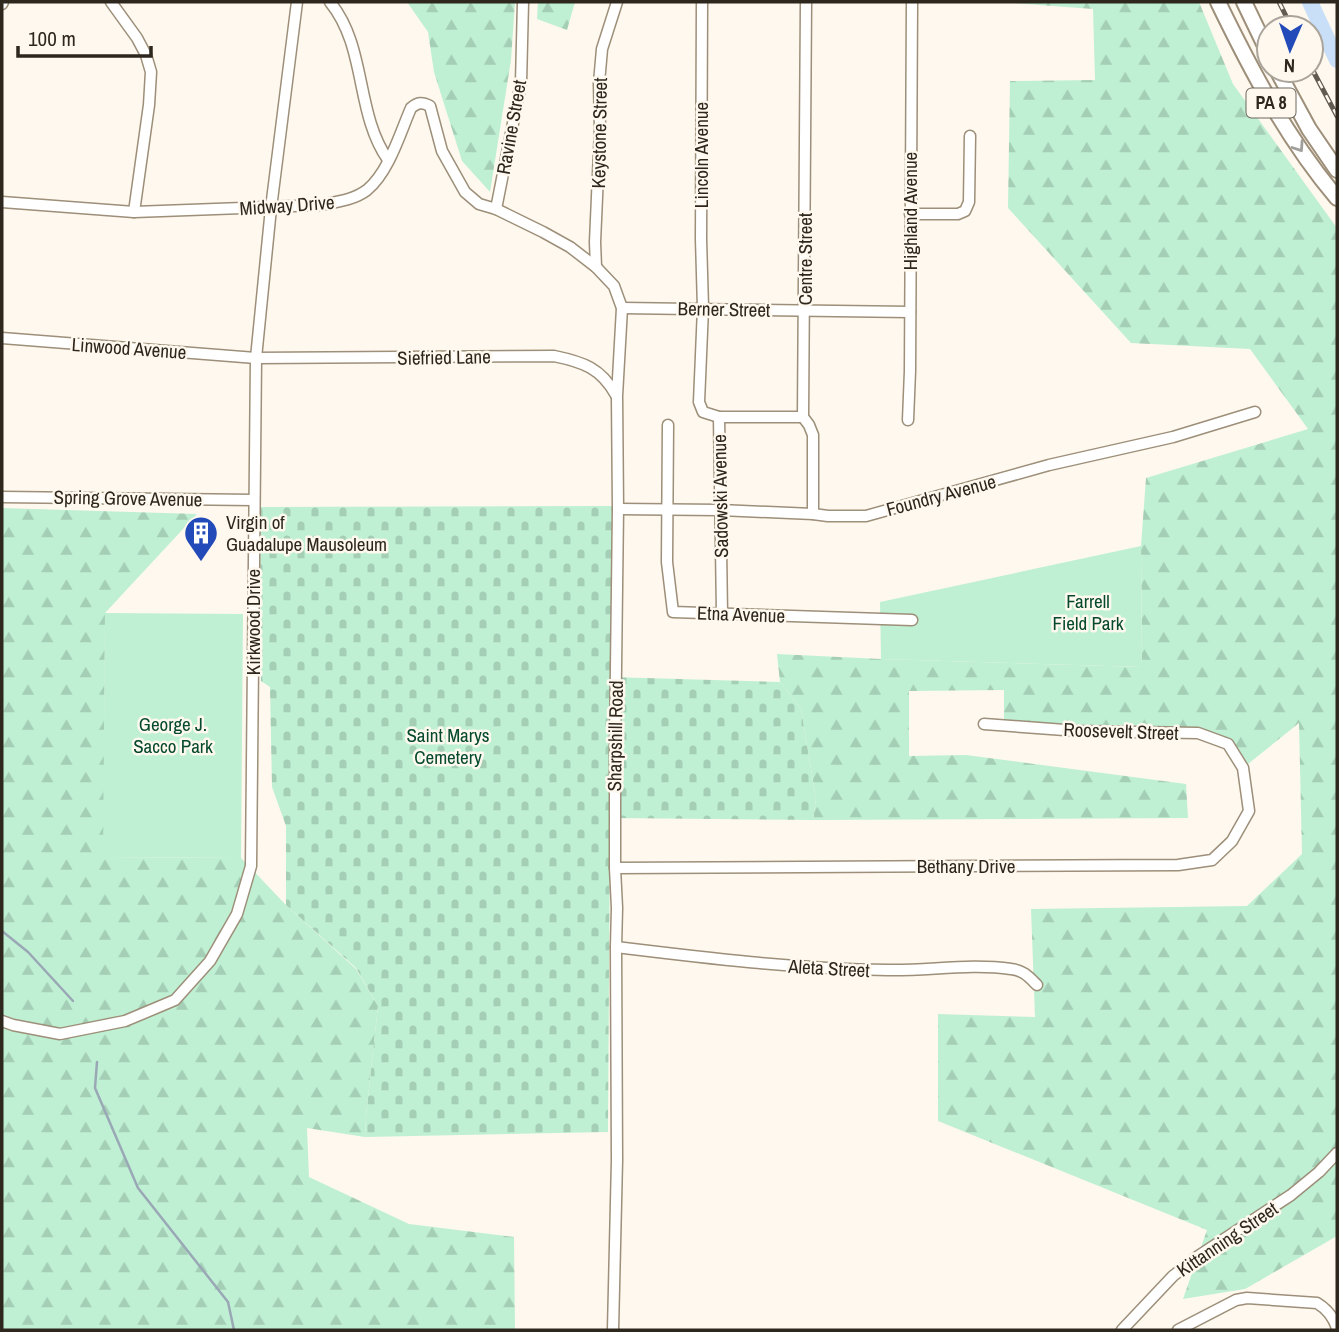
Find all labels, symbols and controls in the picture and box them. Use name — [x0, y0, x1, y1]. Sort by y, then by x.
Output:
scale bar — [18, 14, 150, 58]
north arrow — [1255, 14, 1325, 84]
text: 100 m — [28, 24, 76, 53]
text: N — [1283, 53, 1295, 79]
street label: Ravine Street — [490, 77, 532, 176]
street label: Keystone Street — [585, 77, 613, 189]
road number: PA 8 — [1246, 88, 1296, 118]
street label: Lincoln Avenue — [688, 102, 714, 208]
one-way arrow — [1291, 139, 1303, 152]
street label: Highland Avenue — [897, 152, 923, 270]
street label: Midway Drive — [239, 189, 335, 221]
street label: Centre Street — [792, 212, 818, 305]
street label: Berner Street — [677, 295, 771, 323]
street label: Linwood Avenue — [71, 331, 187, 365]
street label: Siefried Lane — [397, 343, 491, 371]
street label: Sadowski Avenue — [706, 434, 734, 558]
street label: Foundry Avenue — [883, 468, 999, 522]
street label: Spring Grove Avenue — [53, 484, 203, 512]
place label: Virgin of Guadalupe Mausoleum — [226, 509, 387, 557]
building icon: Virgin of Guadalupe Mausoleum — [182, 514, 220, 563]
street label: Kirkwood Drive — [240, 569, 266, 675]
park label: Farrell Field Park — [1052, 588, 1124, 636]
street label: Etna Avenue — [697, 599, 785, 629]
street label: Sharpshill Road — [601, 680, 629, 792]
park label: George J. Sacco Park — [133, 711, 213, 759]
street label: Roosevelt Street — [1063, 716, 1180, 746]
park label: Saint Marys Cemetery — [406, 722, 490, 770]
street label: Bethany Drive — [917, 853, 1015, 879]
street label: Aleta Street — [787, 953, 871, 983]
street label: Kittanning Street — [1171, 1195, 1283, 1282]

